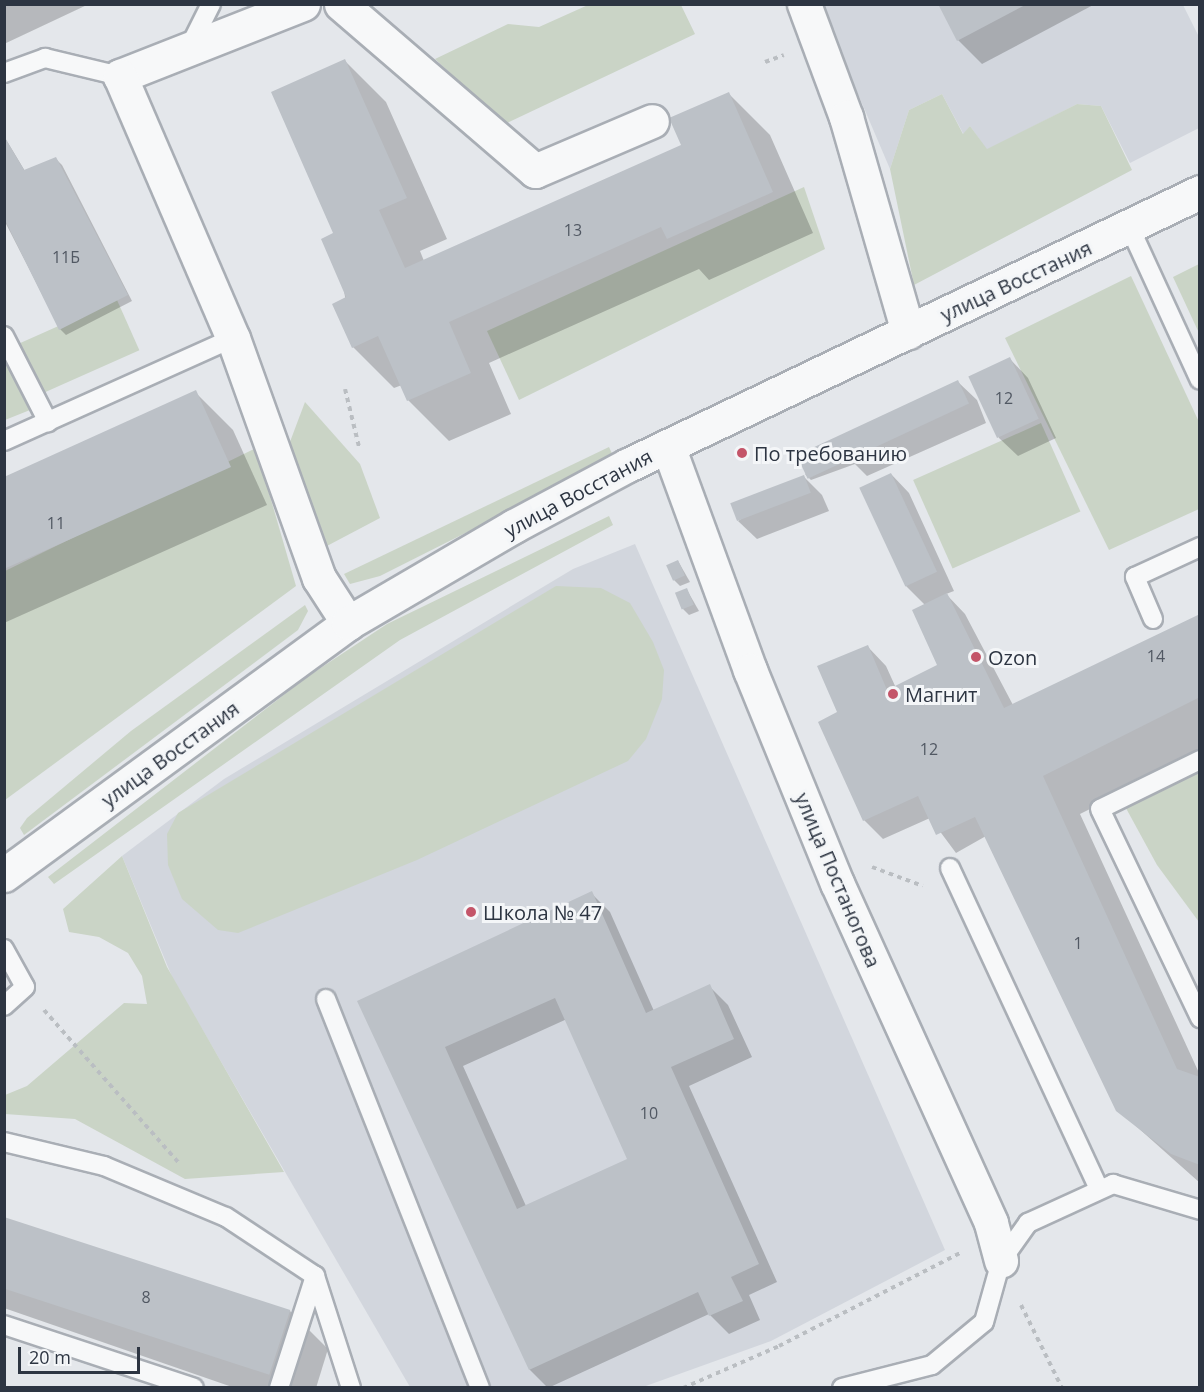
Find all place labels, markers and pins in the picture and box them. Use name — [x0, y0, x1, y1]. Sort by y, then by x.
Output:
place label: По требованию — [754, 441, 907, 465]
marker: По требованию — [735, 446, 749, 460]
place label: Ozon — [988, 645, 1037, 669]
marker: Ozon — [969, 650, 983, 664]
place label: Магнит — [905, 682, 978, 706]
marker: Магнит — [886, 687, 900, 701]
place label: Школа № 47 — [483, 900, 602, 924]
marker: Школа № 47 — [464, 905, 478, 919]

